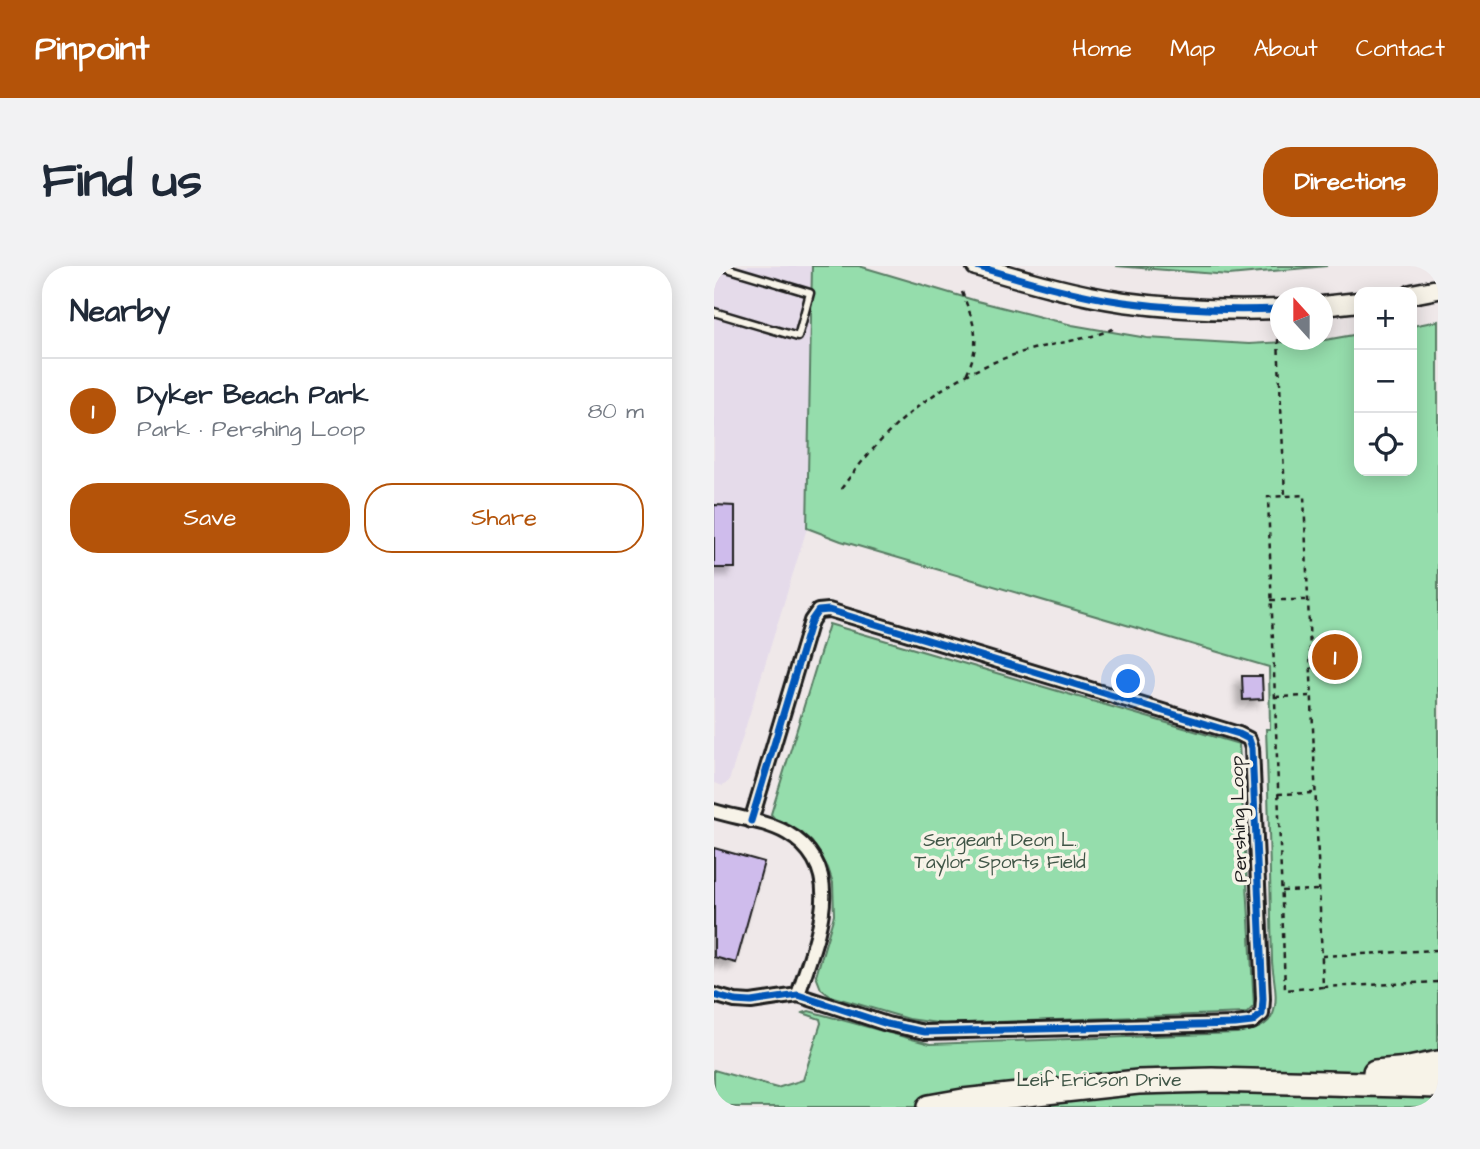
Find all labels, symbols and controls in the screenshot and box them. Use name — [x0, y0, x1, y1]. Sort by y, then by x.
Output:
text: Pinpoint — [35, 26, 149, 72]
text: Home — [1072, 32, 1132, 66]
text: Map — [1170, 32, 1215, 66]
text: About — [1253, 32, 1318, 66]
text: Contact — [1356, 32, 1445, 66]
button: Directions — [1263, 147, 1438, 217]
text: Find us — [42, 148, 202, 216]
north arrow — [1270, 287, 1333, 350]
map controls — [1354, 287, 1417, 476]
button: + — [1354, 287, 1417, 350]
text: Nearby — [70, 291, 170, 333]
button: − — [1354, 350, 1417, 413]
text: Dyker Beach Park — [137, 377, 369, 413]
text: 1 — [92, 395, 94, 427]
text: 80 m — [587, 395, 644, 427]
text: Park · Pershing Loop — [137, 413, 365, 445]
button: locate — [1354, 413, 1417, 476]
button: Save — [70, 483, 350, 553]
button: Share — [364, 483, 644, 553]
pin: 1 — [1312, 631, 1358, 683]
your location — [1111, 664, 1145, 698]
street label: Pershing Loop — [1223, 755, 1256, 883]
park label: Sergeant Deon L. Taylor Sports Field — [914, 827, 1086, 877]
park label: Leif Ericson Drive — [1017, 1067, 1181, 1094]

